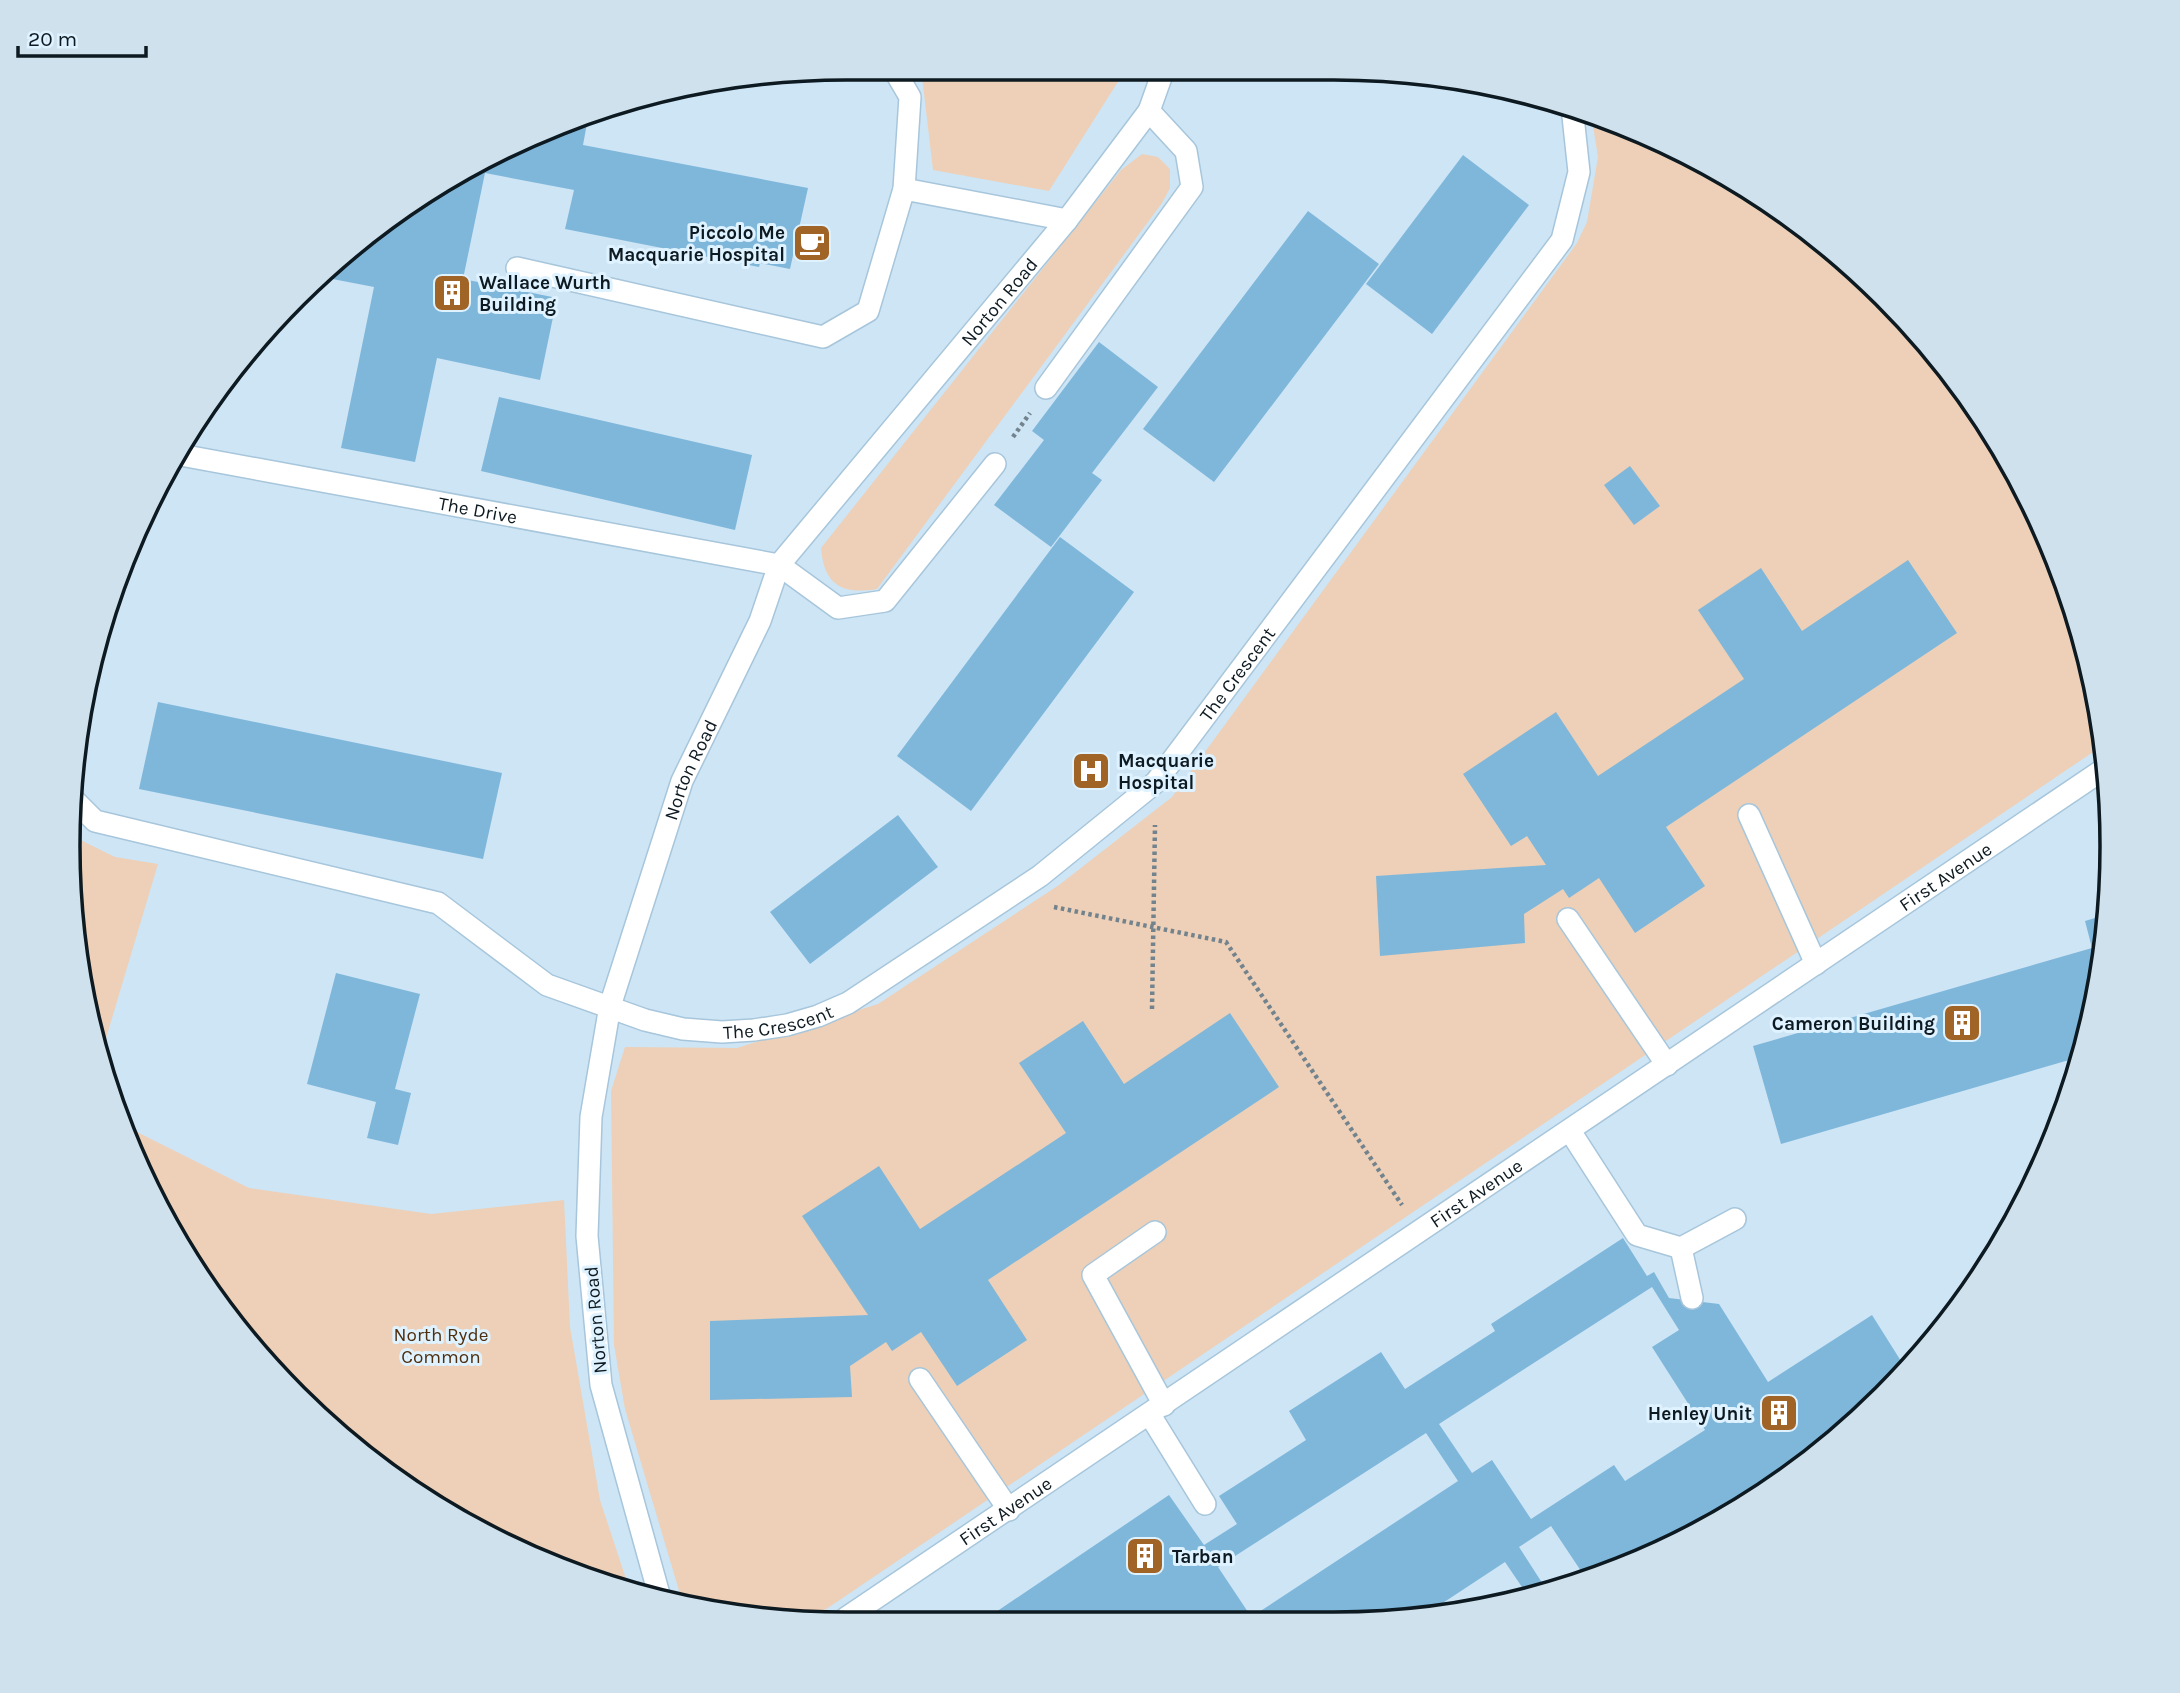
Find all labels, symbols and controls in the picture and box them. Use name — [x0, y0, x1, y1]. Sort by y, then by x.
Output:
scale bar — [18, 14, 145, 58]
text: 20 m — [28, 27, 77, 51]
place label: Piccolo Me Macquarie Hospital — [608, 222, 785, 266]
cafe icon: Piccolo Me Macquarie Hospital — [791, 222, 833, 264]
street label: Norton Road — [957, 254, 1043, 350]
building icon: Wallace Wurth Building — [431, 272, 473, 314]
place label: Wallace Wurth Building — [479, 272, 611, 316]
street label: The Drive — [437, 493, 519, 529]
street label: The Crescent — [1195, 623, 1280, 726]
street label: Norton Road — [660, 716, 722, 823]
hospital icon: Macquarie Hospital — [1070, 750, 1112, 792]
place label: Macquarie Hospital — [1118, 750, 1214, 794]
street label: First Avenue — [1895, 838, 1996, 916]
street label: The Crescent — [722, 1001, 837, 1044]
building icon: Cameron Building — [1941, 1002, 1983, 1044]
place label: Cameron Building — [1772, 1013, 1935, 1035]
street label: First Avenue — [1426, 1155, 1527, 1233]
street label: Norton Road — [580, 1265, 612, 1374]
park label: North Ryde Common — [394, 1324, 488, 1368]
building icon: Henley Unit — [1758, 1392, 1800, 1434]
place label: Henley Unit — [1648, 1403, 1752, 1425]
street label: First Avenue — [955, 1472, 1056, 1550]
building icon: Tarban — [1124, 1535, 1166, 1577]
place label: Tarban — [1172, 1546, 1233, 1568]

